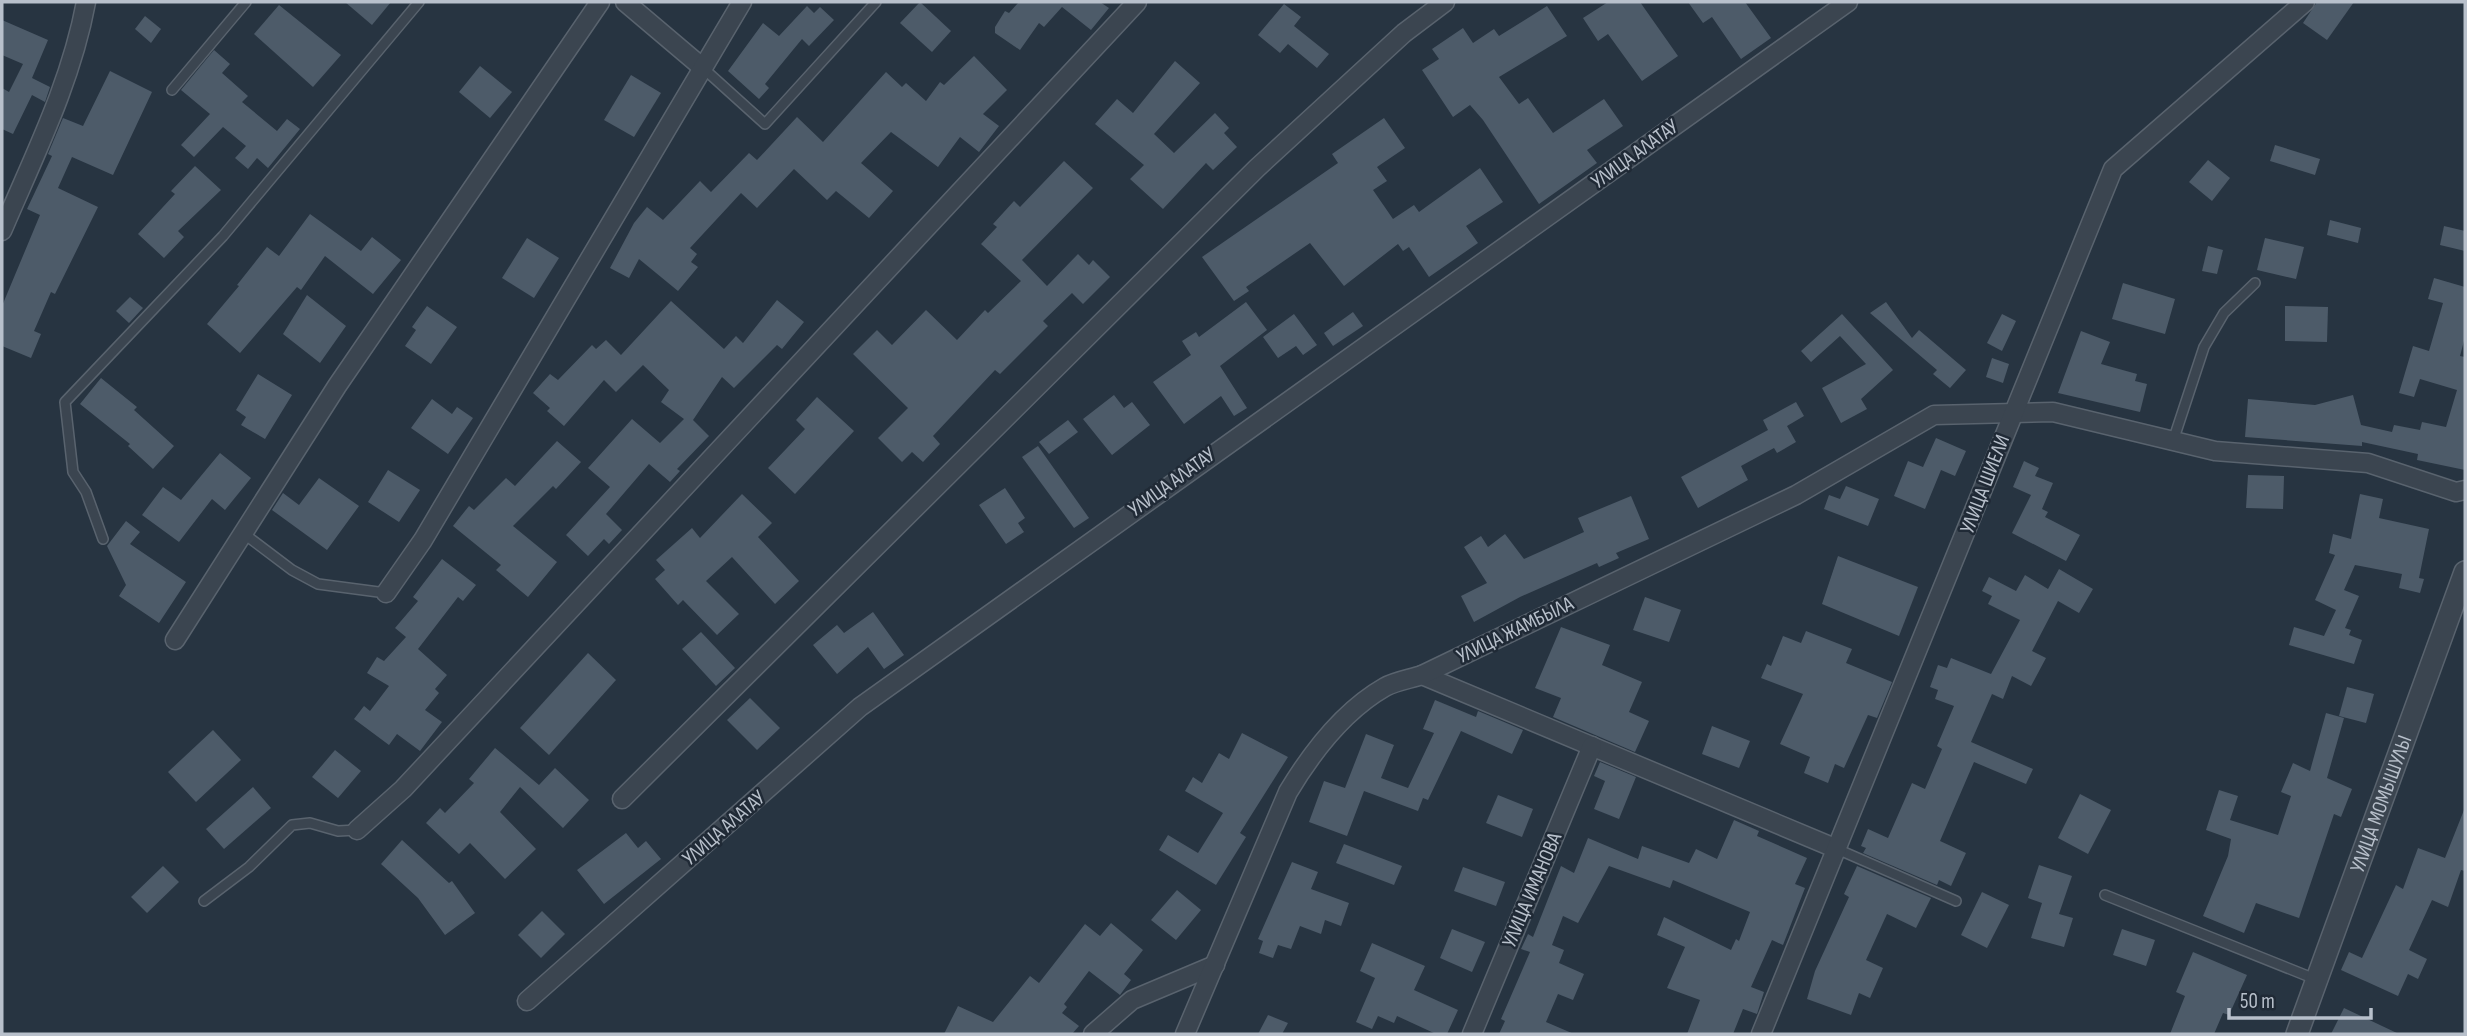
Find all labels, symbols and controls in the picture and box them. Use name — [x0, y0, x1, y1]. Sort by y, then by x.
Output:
street label: УЛИЦА АЛАТАУ — [1586, 114, 1684, 194]
street label: УЛИЦА ШИЕЛИ — [1955, 431, 2015, 537]
street label: УЛИЦА АЛАТАУ — [1123, 442, 1221, 522]
street label: УЛИЦА ЖАМБЫЛА — [1453, 591, 1578, 669]
street label: УЛИЦА МОМЫШУЛЫ — [2344, 732, 2417, 876]
street label: УЛИЦА АЛАТАУ — [677, 785, 771, 871]
street label: УЛИЦА ИМАНОВА — [1497, 828, 1568, 951]
scale bar — [2229, 976, 2371, 1020]
text: 50 m — [2240, 989, 2275, 1014]

